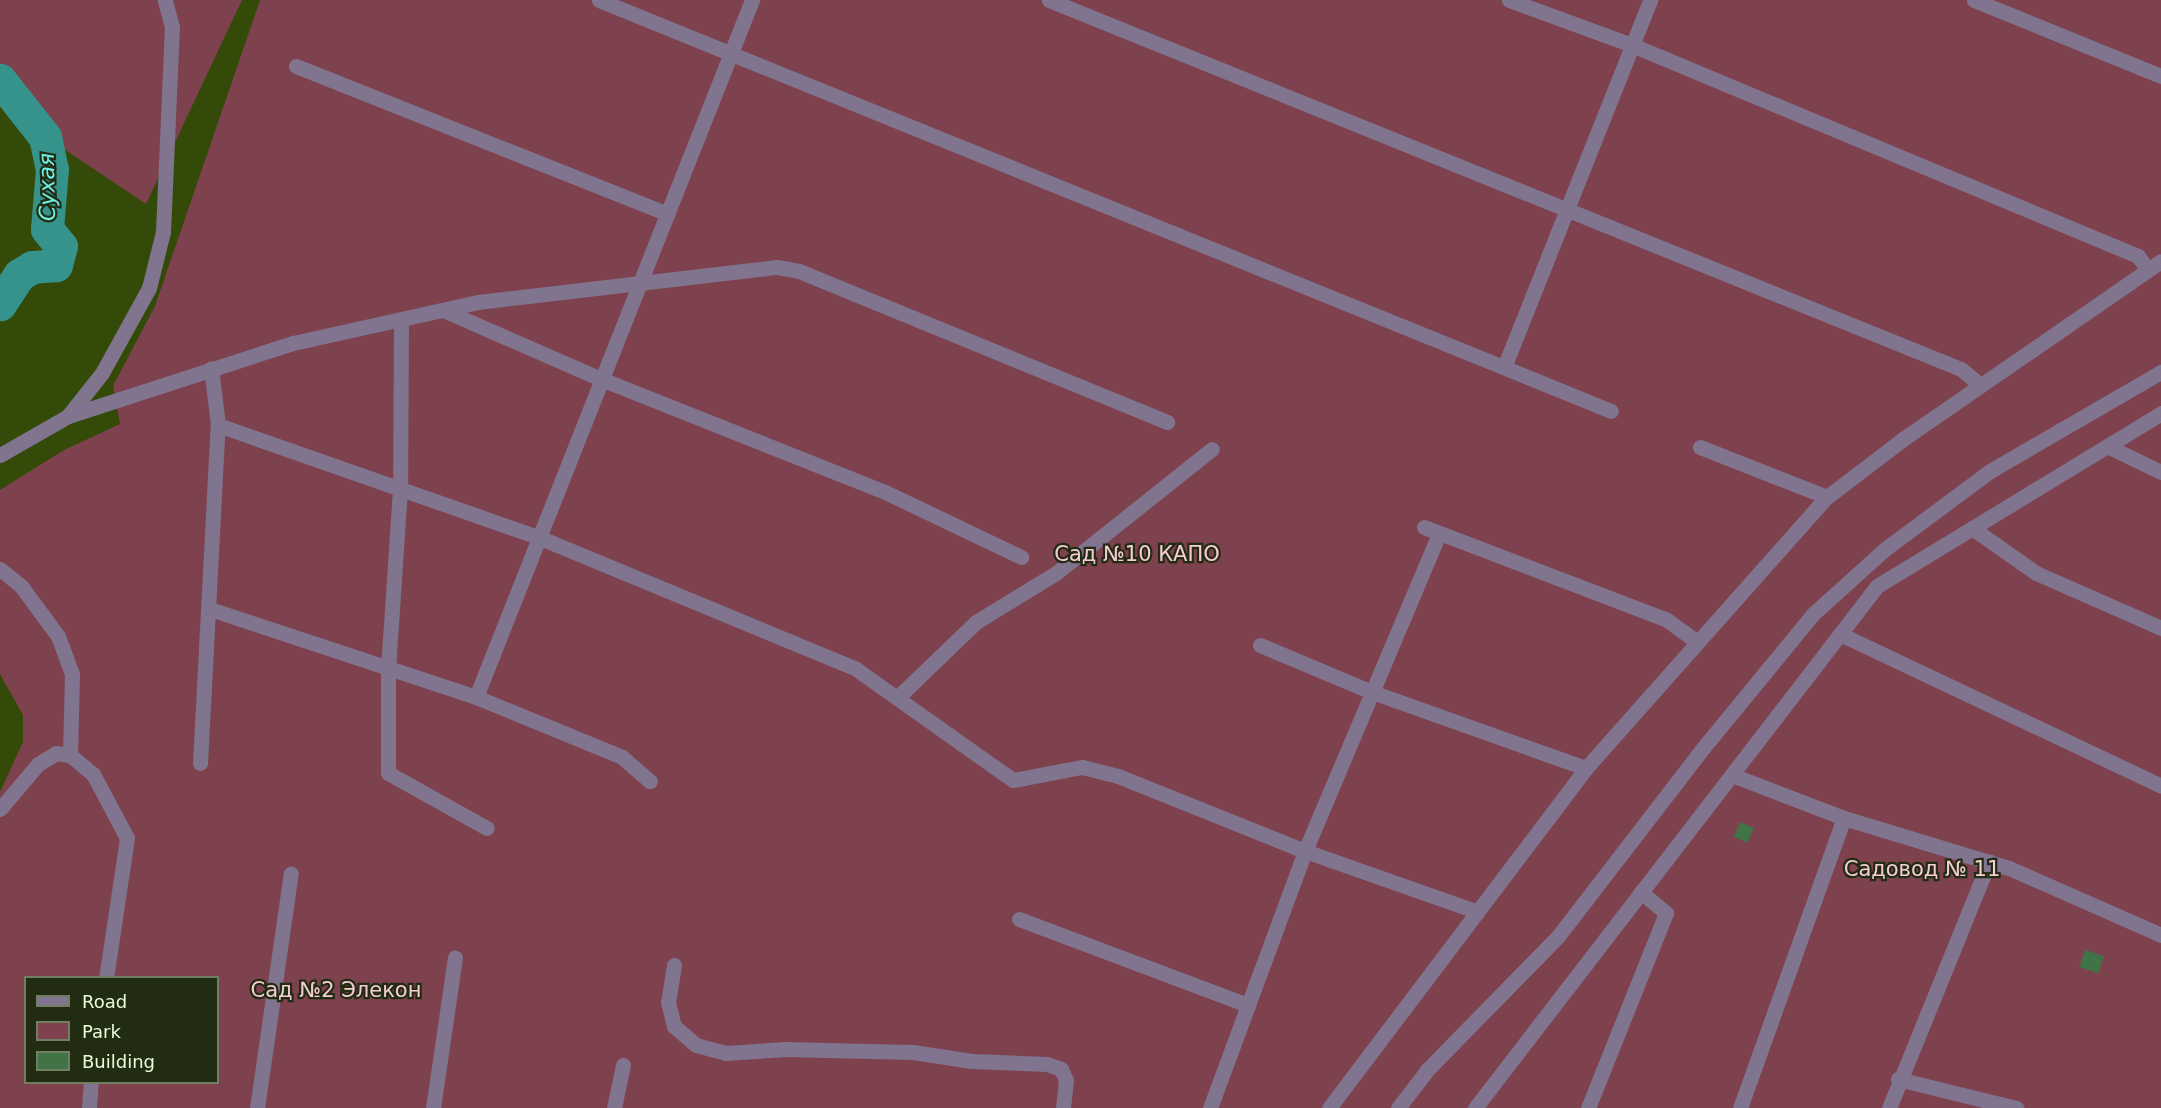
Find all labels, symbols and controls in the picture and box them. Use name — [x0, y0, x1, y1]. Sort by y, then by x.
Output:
water label: Сухая — [33, 153, 61, 221]
park label: Сад №10 КАПО — [1054, 541, 1220, 567]
park label: Садовод № 11 — [1844, 856, 2000, 882]
legend — [24, 976, 219, 1084]
park label: Сад №2 Элекон — [251, 977, 421, 1003]
text: Road — [82, 991, 127, 1012]
text: Park — [82, 1021, 121, 1042]
text: Building — [82, 1051, 155, 1072]

